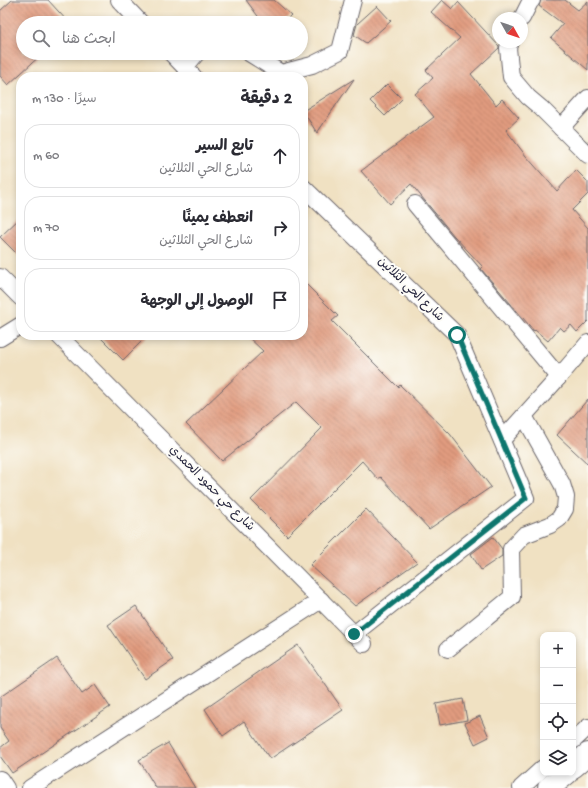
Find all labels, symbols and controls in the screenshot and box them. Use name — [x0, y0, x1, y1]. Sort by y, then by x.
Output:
north arrow — [492, 12, 528, 48]
search box — [16, 16, 308, 60]
icon: search — [30, 27, 52, 49]
text: ابحث هنا — [62, 31, 116, 49]
text: 2 دقيقة — [240, 90, 292, 110]
text: سيرًا · 130 m — [32, 92, 97, 107]
text: تابع السير — [196, 138, 253, 156]
icon: ahead — [269, 145, 291, 167]
text: 60 m — [33, 149, 59, 164]
text: شارع الحي الثلاثين — [159, 162, 253, 177]
text: انعطف يمينًا — [182, 210, 253, 228]
icon: right — [269, 217, 291, 239]
text: 70 m — [33, 221, 59, 236]
text: شارع الحي الثلاثين — [159, 234, 253, 249]
street label: شارع الحي الثلاثين — [373, 255, 446, 327]
icon: arrive — [269, 289, 291, 311]
text: الوصول إلى الوجهة — [140, 293, 253, 311]
route start — [448, 326, 466, 344]
street label: شارع حي حمود الحمدي — [164, 443, 257, 536]
route end — [345, 625, 363, 643]
map controls — [540, 632, 576, 776]
button: + — [540, 632, 576, 668]
button: − — [540, 668, 576, 704]
button: locate — [540, 704, 576, 740]
button: layers — [540, 740, 576, 776]

